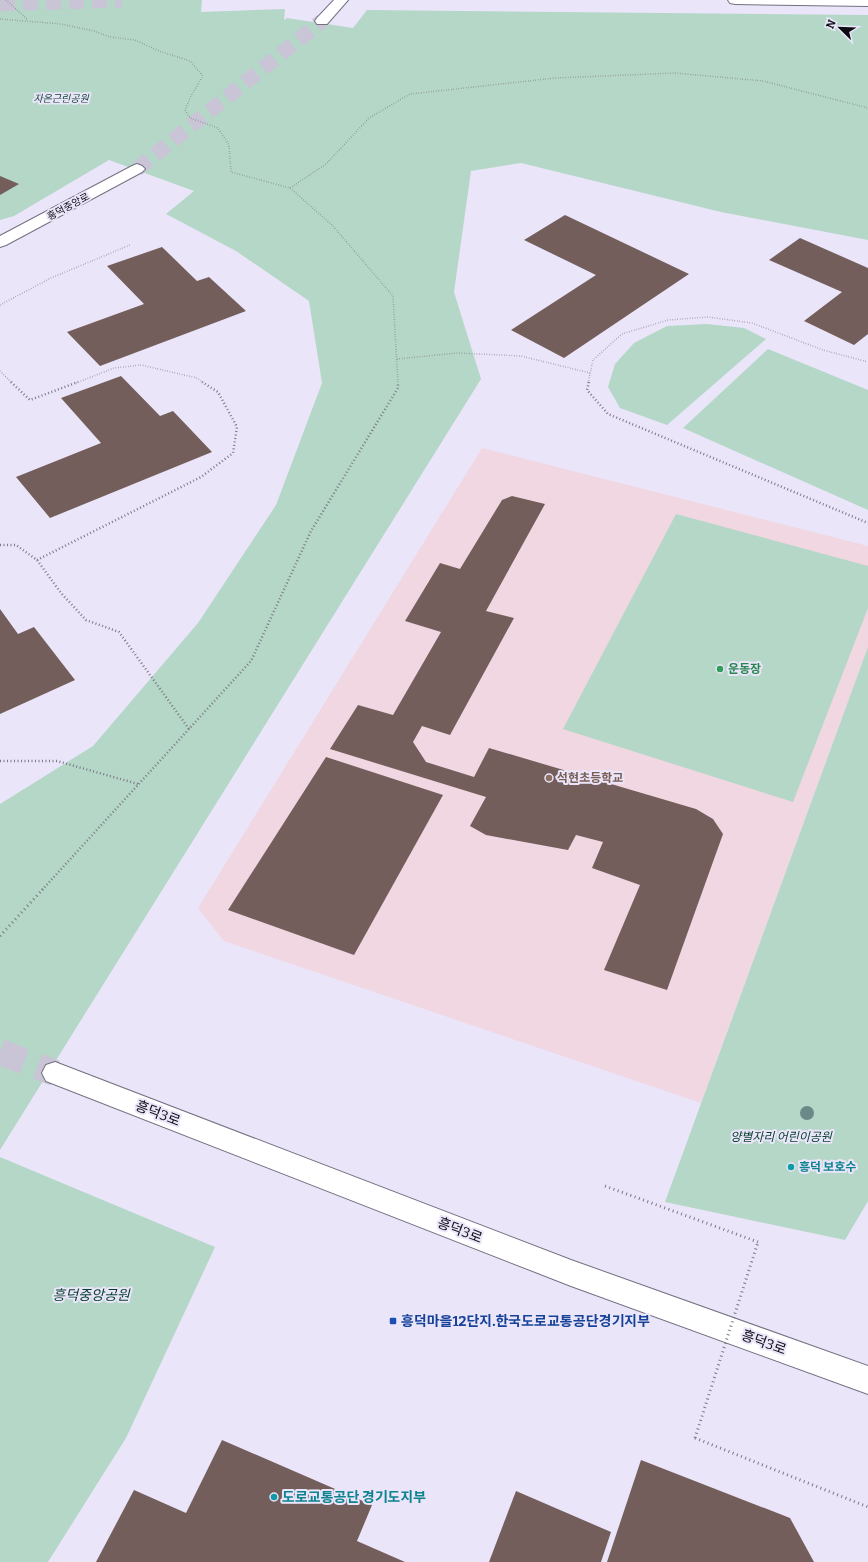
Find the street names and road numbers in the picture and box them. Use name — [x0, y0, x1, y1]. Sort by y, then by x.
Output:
street label: 흥덕중앙로 — [45, 191, 92, 223]
street label: 흥덕3로 — [133, 1097, 183, 1130]
street label: 흥덕3로 — [435, 1214, 485, 1247]
street label: 흥덕3로 — [739, 1327, 789, 1358]

